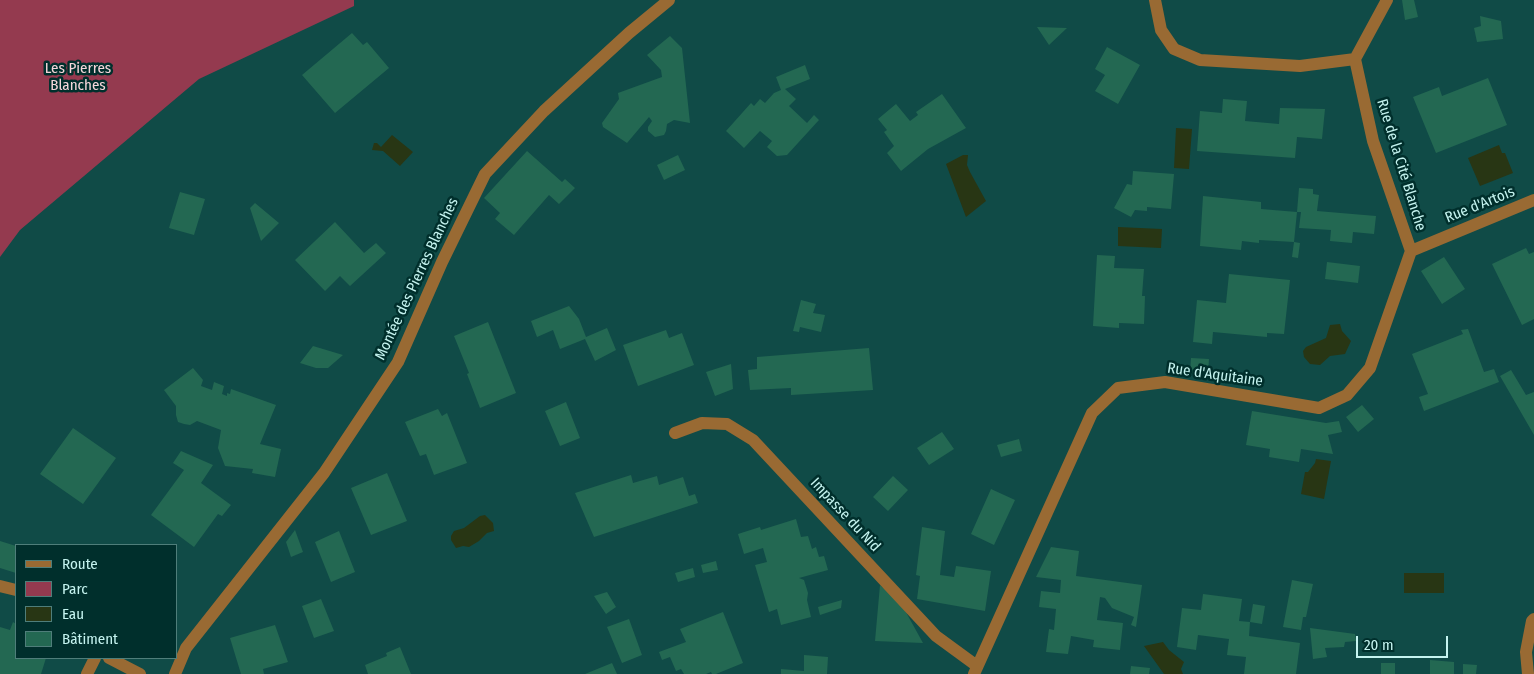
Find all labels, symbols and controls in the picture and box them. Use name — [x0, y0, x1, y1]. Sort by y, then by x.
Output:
park label: Les Pierres Blanches — [45, 60, 111, 95]
street label: Rue de la Cité Blanche — [1372, 97, 1430, 233]
street label: Rue d'Artois — [1443, 183, 1517, 227]
street label: Montée des Pierres Blanches — [371, 195, 463, 363]
street label: Rue d'Aquitaine — [1166, 359, 1264, 391]
street label: Impasse du Nid — [806, 474, 884, 556]
legend — [15, 544, 178, 659]
text: Route — [62, 555, 98, 573]
text: Parc — [62, 580, 88, 598]
text: Eau — [62, 605, 84, 623]
scale bar — [1359, 626, 1452, 658]
text: Bâtiment — [62, 630, 118, 648]
text: 20 m — [1364, 636, 1394, 654]

